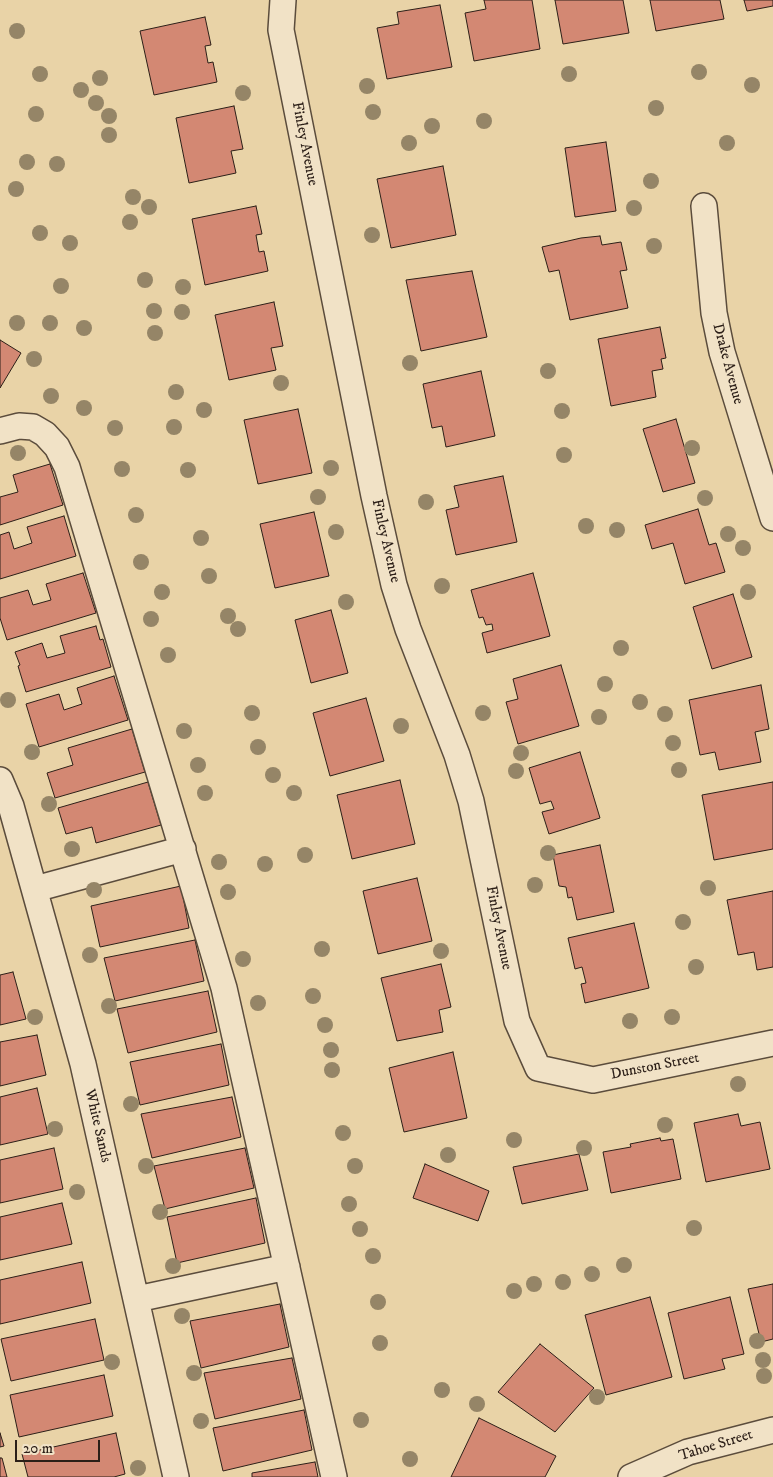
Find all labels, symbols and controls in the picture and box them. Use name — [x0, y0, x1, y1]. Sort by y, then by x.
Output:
street label: Finley Avenue — [287, 100, 321, 188]
street label: Drake Avenue — [708, 322, 746, 406]
street label: Finley Avenue — [367, 497, 403, 585]
street label: Finley Avenue — [481, 884, 515, 972]
street label: Dunston Street — [609, 1050, 701, 1084]
street label: White Sands — [80, 1088, 114, 1164]
street label: Tahoe Street — [677, 1426, 755, 1466]
scale bar — [18, 1430, 102, 1462]
text: 20 m — [23, 1439, 53, 1458]

